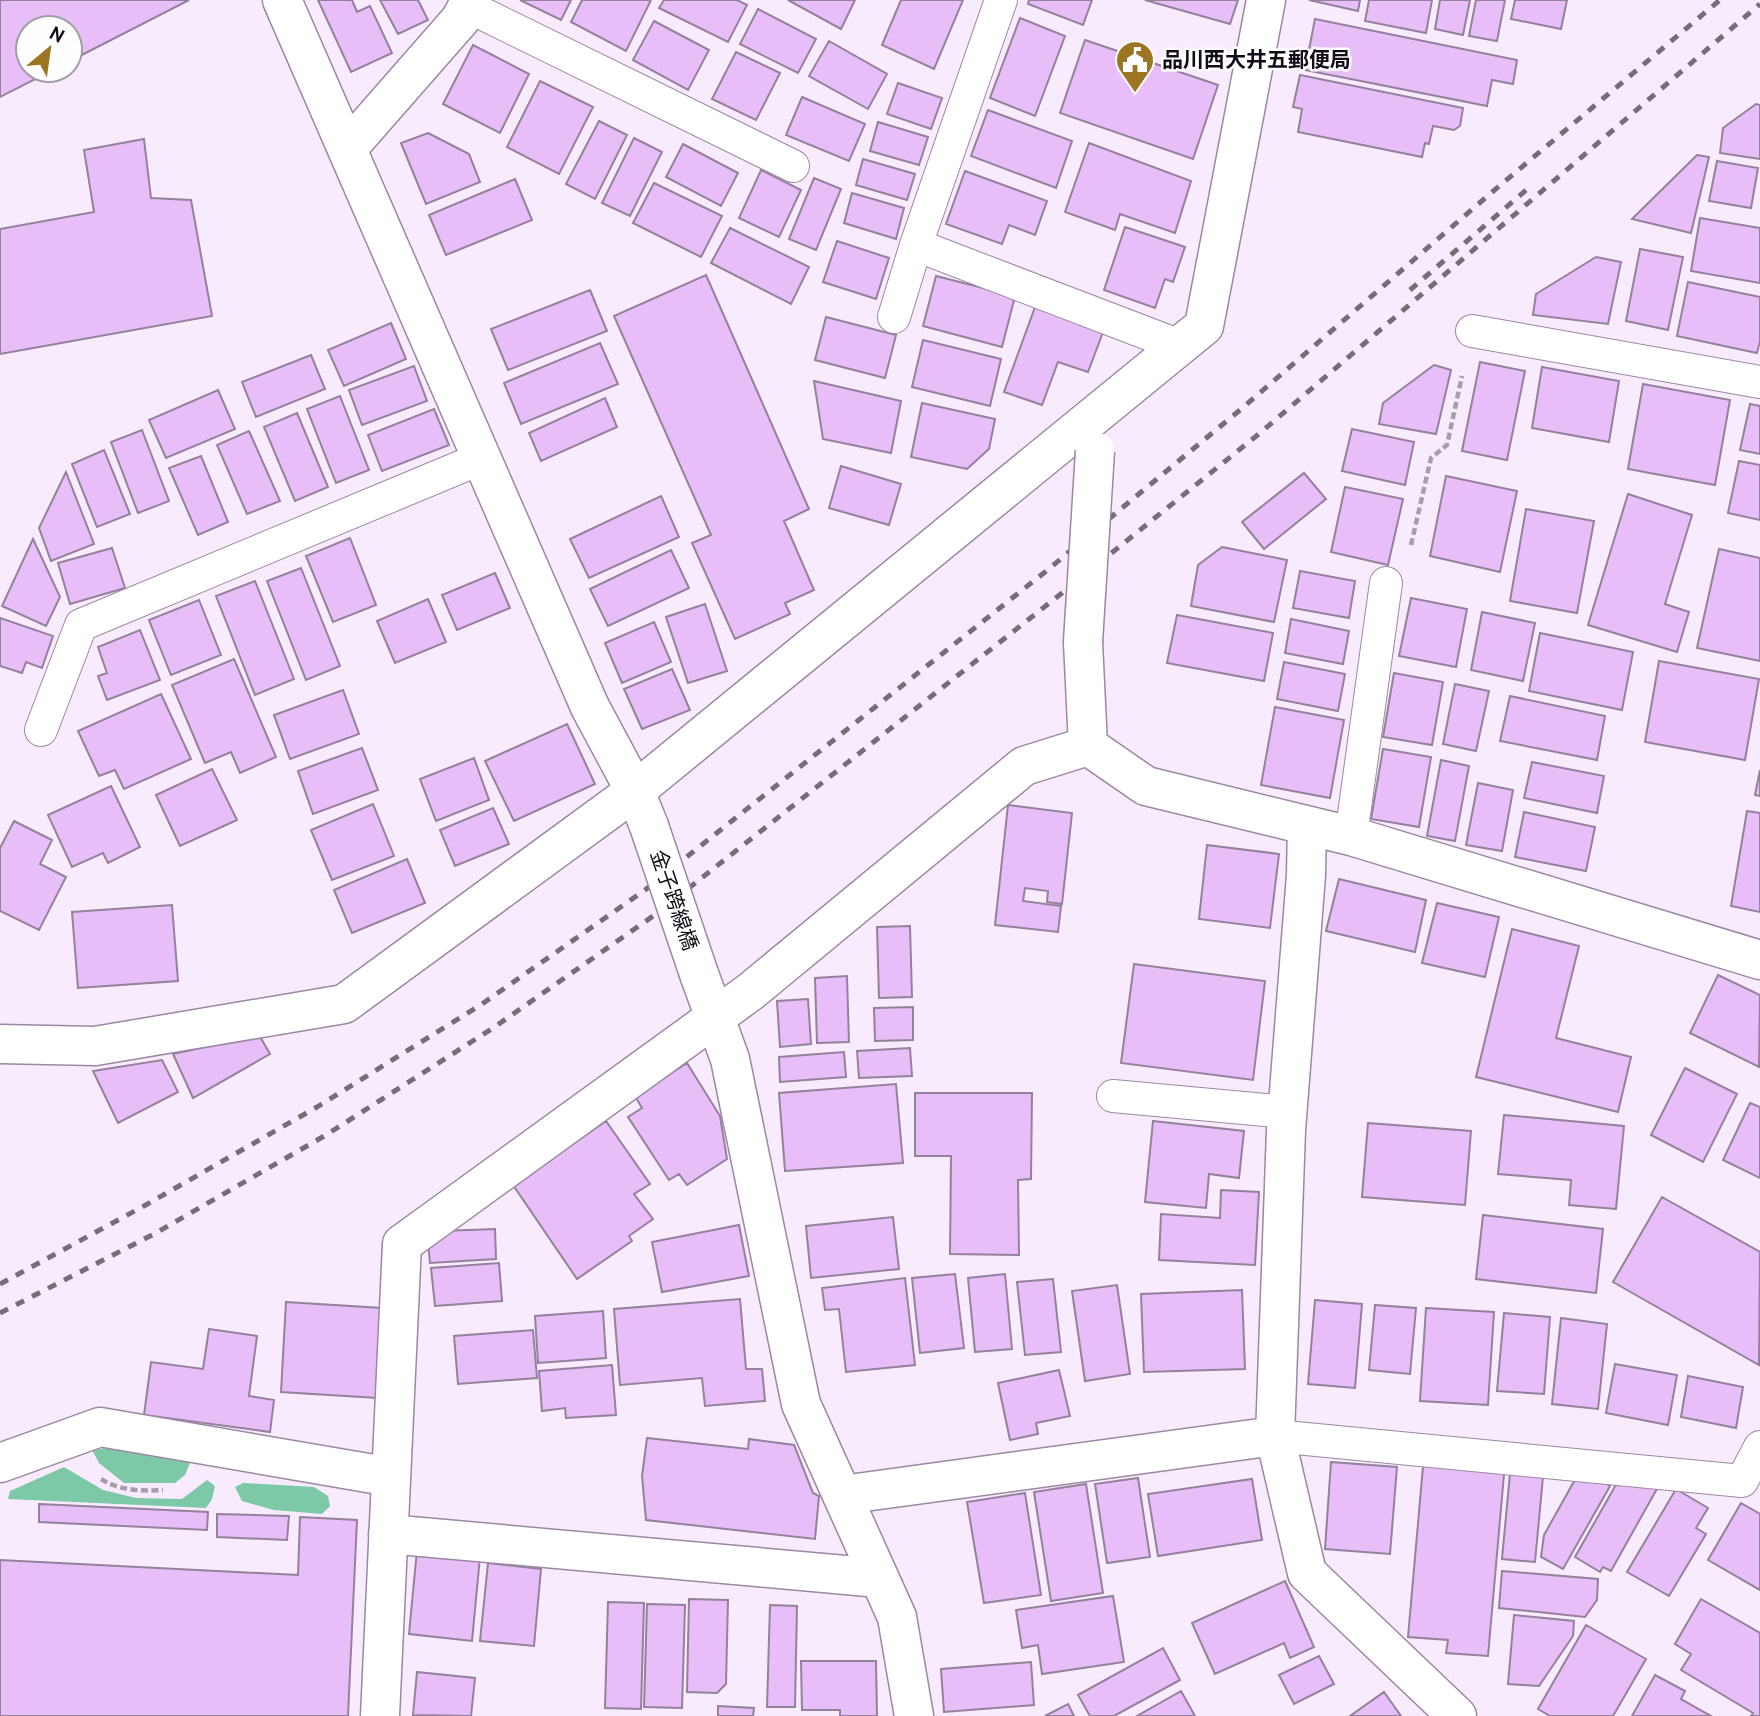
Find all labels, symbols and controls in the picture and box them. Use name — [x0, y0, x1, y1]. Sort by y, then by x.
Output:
north arrow — [14, 14, 84, 84]
text: N — [46, 21, 68, 48]
public building icon: 品川西大井五郵便局 — [1114, 39, 1156, 94]
place label: 品川西大井五郵便局 — [1162, 47, 1351, 72]
street label: 金子跨線橋 — [646, 846, 703, 954]

